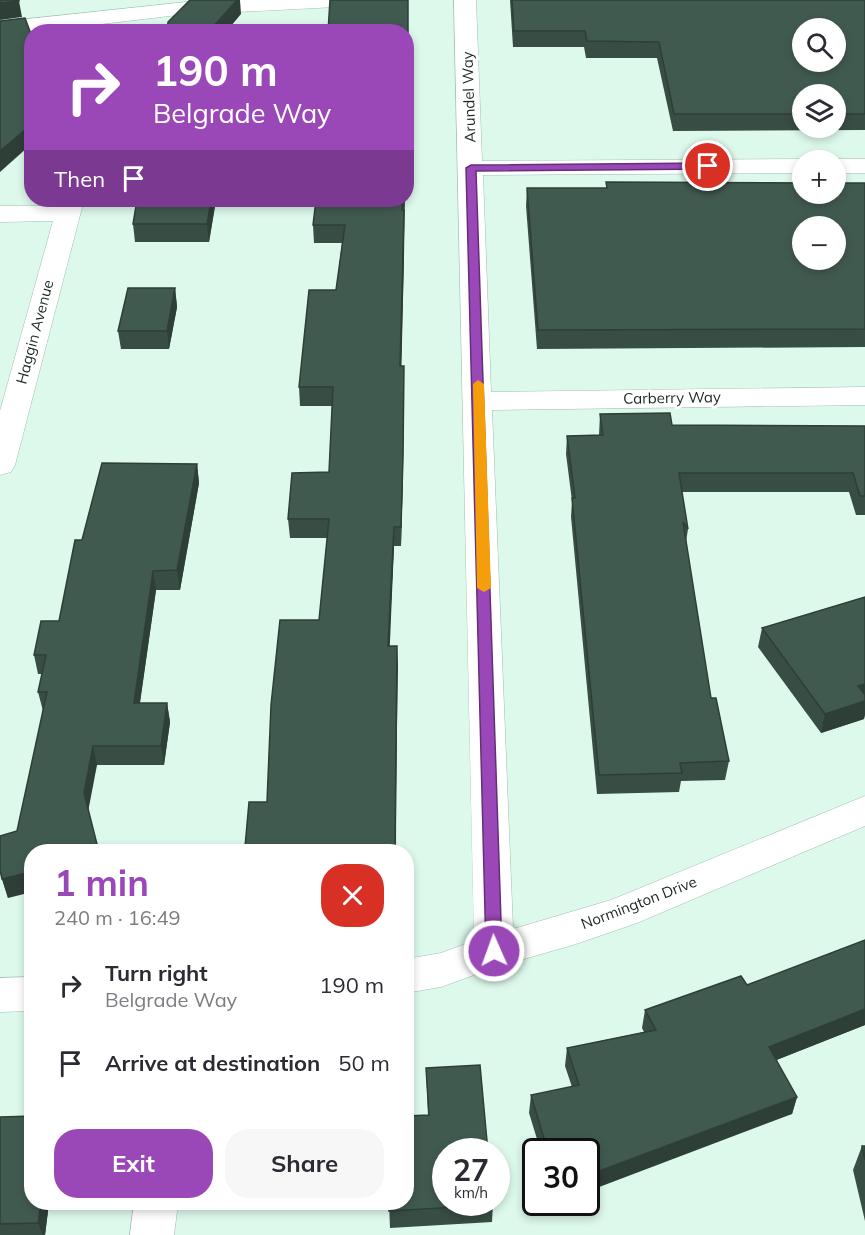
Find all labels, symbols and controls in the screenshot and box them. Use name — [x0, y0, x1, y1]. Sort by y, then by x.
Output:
map controls — [792, 18, 846, 270]
button: search — [792, 18, 846, 72]
text: 190 m — [153, 44, 278, 97]
icon: right — [54, 48, 132, 126]
street label: Arundel Way — [457, 51, 480, 143]
button: layers — [792, 84, 846, 138]
text: Belgrade Way — [153, 96, 331, 130]
pin — [682, 140, 733, 191]
icon: arrive — [691, 149, 724, 182]
button: + — [792, 150, 846, 204]
icon: arrive — [117, 162, 150, 195]
text: Then — [54, 165, 105, 193]
button: − — [792, 216, 846, 270]
street label: Haggin Avenue — [11, 278, 58, 386]
street label: Carberry Way — [623, 387, 721, 408]
text: 1 min — [54, 860, 149, 905]
button: close — [321, 864, 384, 927]
street label: Normington Drive — [578, 872, 699, 933]
text: 240 m · 16:49 — [54, 905, 180, 930]
position arrow — [462, 919, 526, 983]
text: Turn right — [105, 959, 208, 987]
icon: right — [54, 969, 87, 1002]
text: 190 m — [319, 971, 384, 999]
text: Belgrade Way — [105, 987, 237, 1012]
icon: arrive — [54, 1047, 87, 1080]
text: Arrive at destination — [105, 1049, 320, 1077]
text: 50 m — [338, 1049, 390, 1077]
button: Exit — [54, 1129, 213, 1198]
button: Share — [225, 1129, 384, 1198]
speed limit sign: 30 — [522, 1138, 600, 1216]
text: 27 — [453, 1151, 489, 1189]
text: km/h — [454, 1183, 488, 1202]

